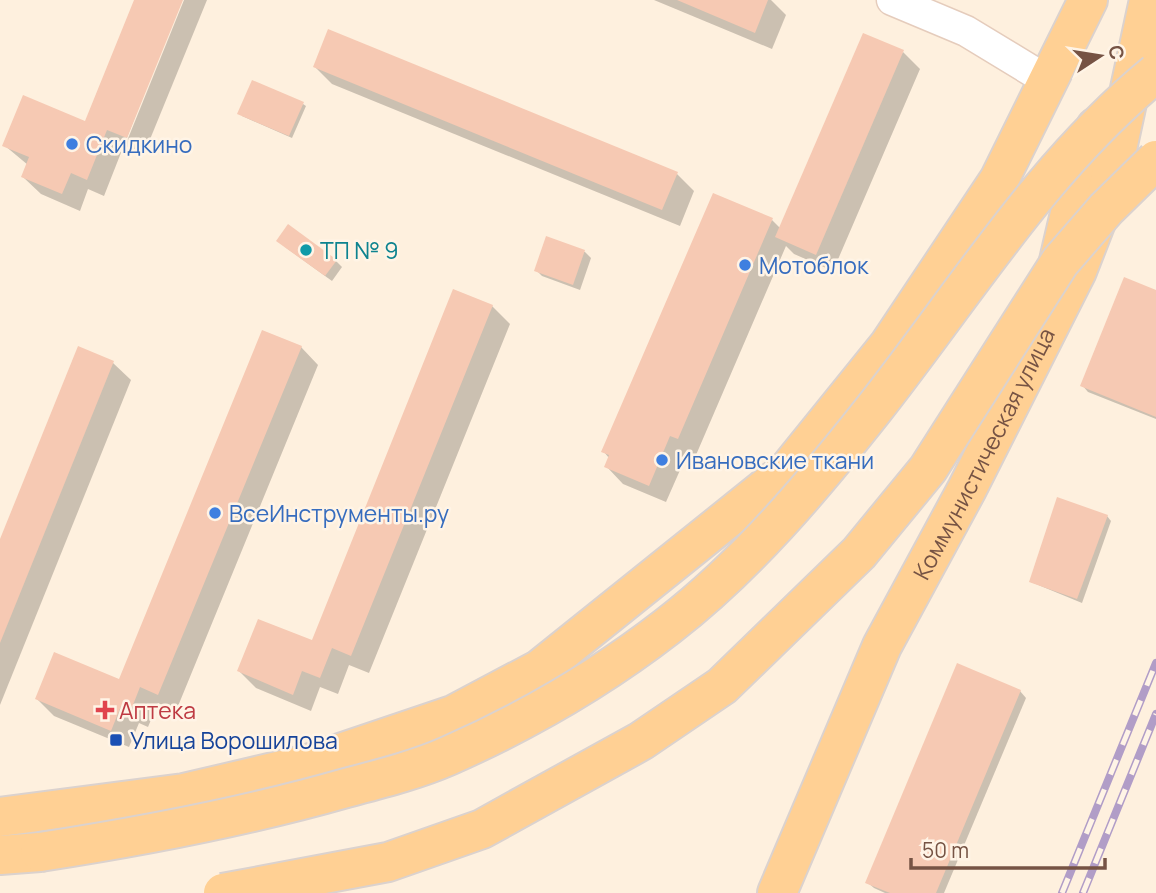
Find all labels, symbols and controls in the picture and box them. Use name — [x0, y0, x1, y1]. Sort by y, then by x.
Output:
north arrow — [1065, 21, 1135, 91]
text: С — [1102, 43, 1131, 62]
place label: Скидкино — [86, 128, 192, 160]
marker: Скидкино — [64, 136, 80, 152]
place label: ТП № 9 — [320, 234, 399, 266]
marker: ТП № 9 — [298, 242, 314, 258]
place label: Мотоблок — [759, 249, 869, 281]
marker: Мотоблок — [737, 257, 753, 273]
street label: Коммунистическая улица — [905, 322, 1062, 585]
place label: Ивановские ткани — [676, 444, 874, 476]
marker: Ивановские ткани — [654, 452, 670, 468]
place label: ВсеИнструменты.ру — [229, 497, 449, 529]
marker: ВсеИнструменты.ру — [207, 505, 223, 521]
place label: Аптека — [119, 694, 196, 726]
marker: Аптека — [97, 702, 113, 718]
place label: Улица Ворошилова — [130, 724, 338, 756]
marker: Улица Ворошилова — [108, 732, 124, 748]
scale bar — [911, 826, 1105, 870]
text: 50 m — [922, 836, 969, 864]

